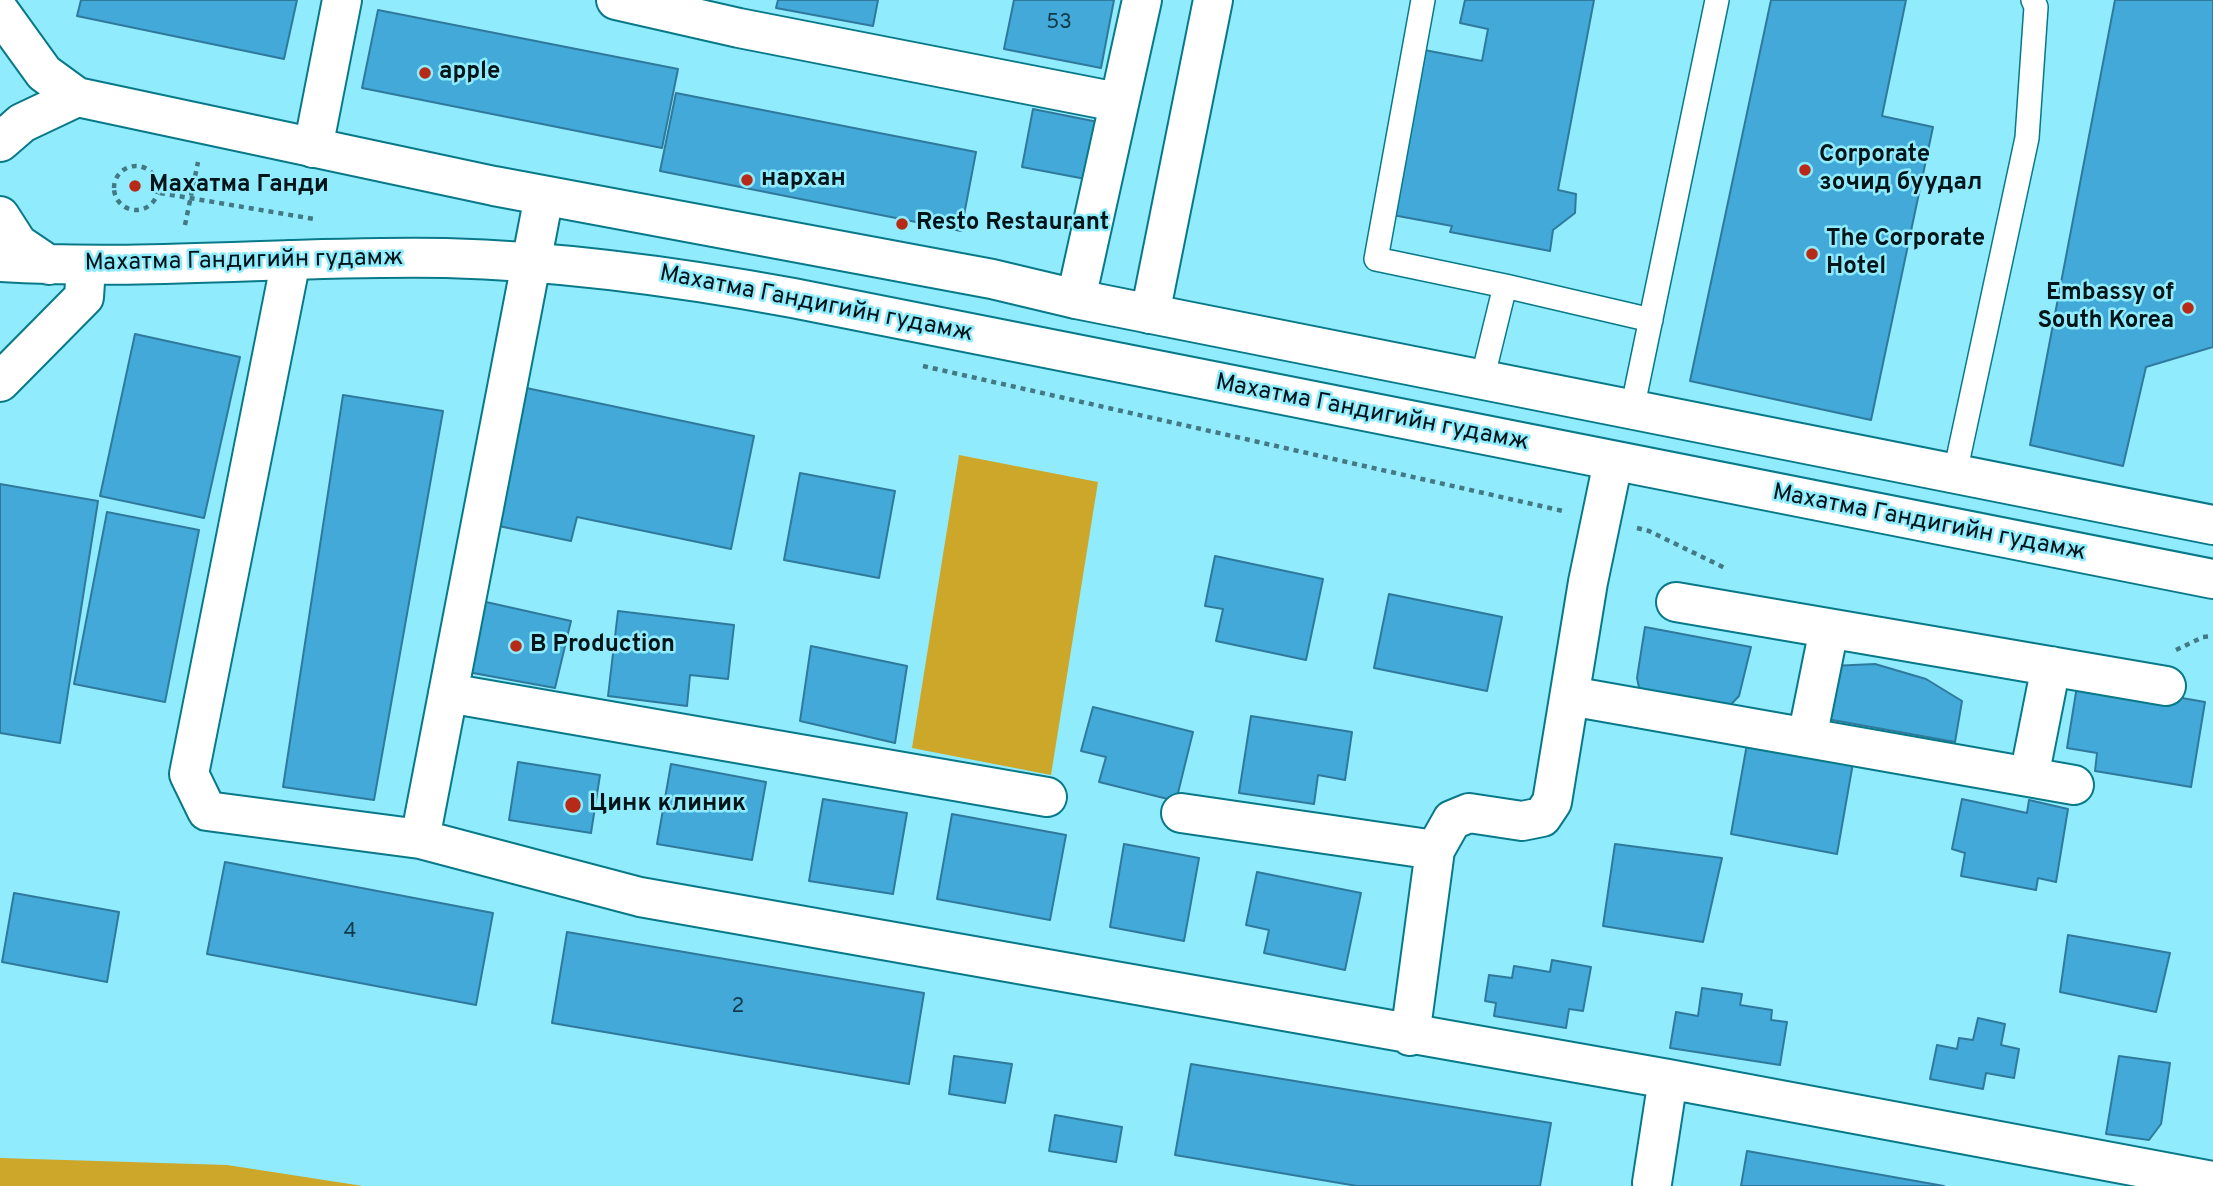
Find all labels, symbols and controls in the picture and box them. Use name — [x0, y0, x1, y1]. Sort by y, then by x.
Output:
house number: 53 — [1046, 11, 1072, 37]
place label: apple — [439, 59, 500, 87]
marker: apple — [417, 65, 433, 81]
place label: Corporate зочид буудал — [1819, 142, 1982, 198]
marker: Corporate зочид буудал — [1797, 162, 1813, 178]
place label: нархан — [761, 166, 846, 194]
place label: Махатма Ганди — [149, 172, 329, 200]
marker: нархан — [739, 172, 755, 188]
marker: Махатма Ганди — [127, 178, 143, 194]
place label: Resto Restaurant — [916, 210, 1109, 238]
marker: Resto Restaurant — [894, 216, 910, 232]
place label: The Corporate Hotel — [1826, 226, 1985, 282]
street label: Махатма Гандигийн гудамж — [84, 245, 404, 279]
marker: The Corporate Hotel — [1804, 246, 1820, 262]
street label: Махатма Гандигийн гудамж — [657, 260, 975, 350]
place label: Embassy of South Korea — [2037, 280, 2174, 336]
marker: Embassy of South Korea — [2180, 300, 2196, 316]
street label: Махатма Гандигийн гудамж — [1213, 369, 1531, 459]
street label: Махатма Гандигийн гудамж — [1770, 479, 2088, 569]
place label: B Production — [530, 632, 675, 660]
marker: B Production — [508, 638, 524, 654]
place label: Цинк клиник — [589, 791, 746, 819]
marker: Цинк клиник — [563, 795, 583, 815]
house number: 4 — [343, 920, 357, 946]
house number: 2 — [732, 995, 744, 1021]

